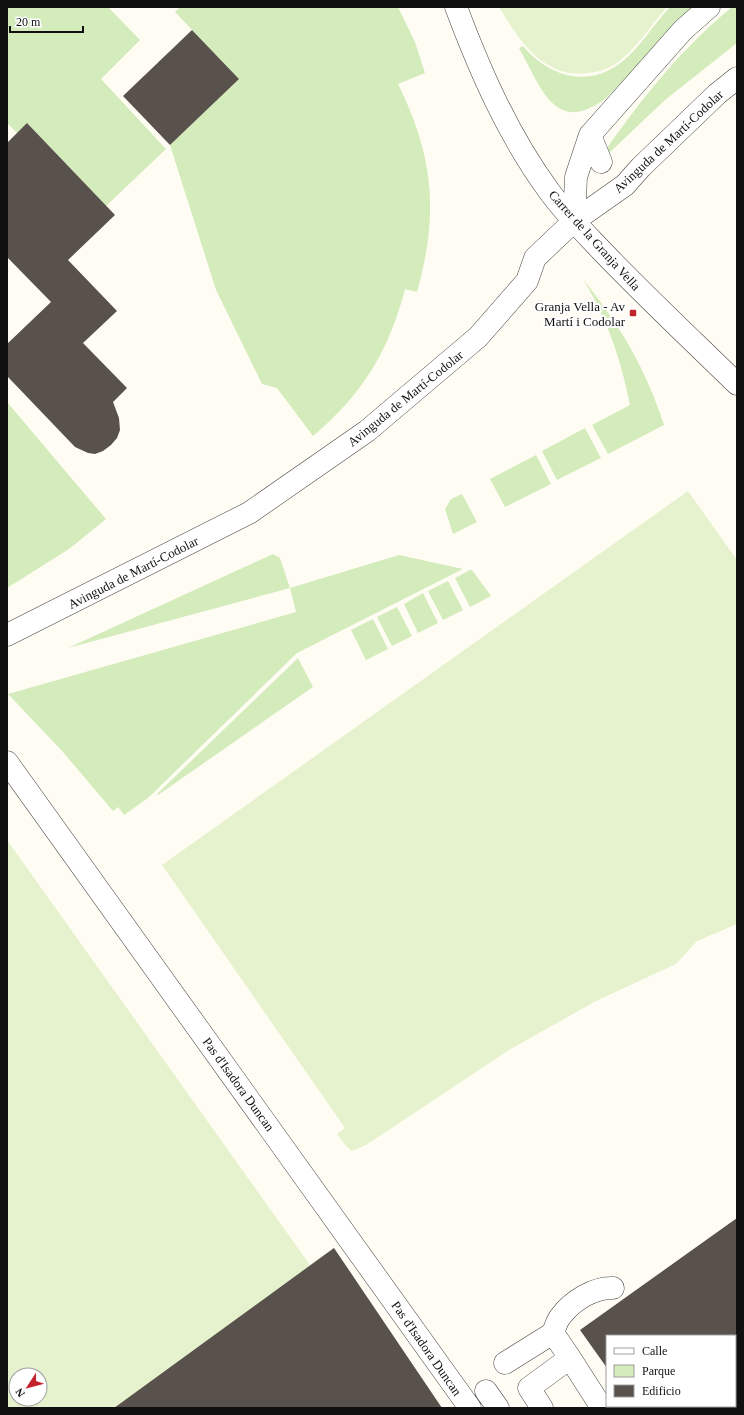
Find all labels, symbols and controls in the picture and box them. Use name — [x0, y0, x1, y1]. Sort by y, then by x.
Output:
scale bar — [10, 8, 83, 34]
text: 20 m — [16, 15, 41, 29]
street label: Avinguda de Martí-Codolar — [611, 86, 727, 196]
street label: Carrer de la Granja Vella — [546, 187, 644, 294]
place label: Granja Vella - Av Martí i Codolar — [535, 299, 626, 329]
marker: Granja Vella - Av Martí i Codolar — [628, 308, 638, 318]
street label: Avinguda de Martí-Codolar — [345, 347, 467, 450]
street label: Avinguda de Martí-Codolar — [66, 533, 201, 612]
street label: Pas d'Isadora Duncan — [200, 1035, 278, 1134]
street label: Pas d'Isadora Duncan — [388, 1298, 465, 1399]
legend — [606, 1335, 736, 1407]
text: Calle — [642, 1344, 667, 1358]
text: Parque — [642, 1364, 675, 1378]
north arrow — [8, 1367, 48, 1407]
text: Edificio — [642, 1384, 681, 1398]
text: N — [13, 1386, 27, 1400]

